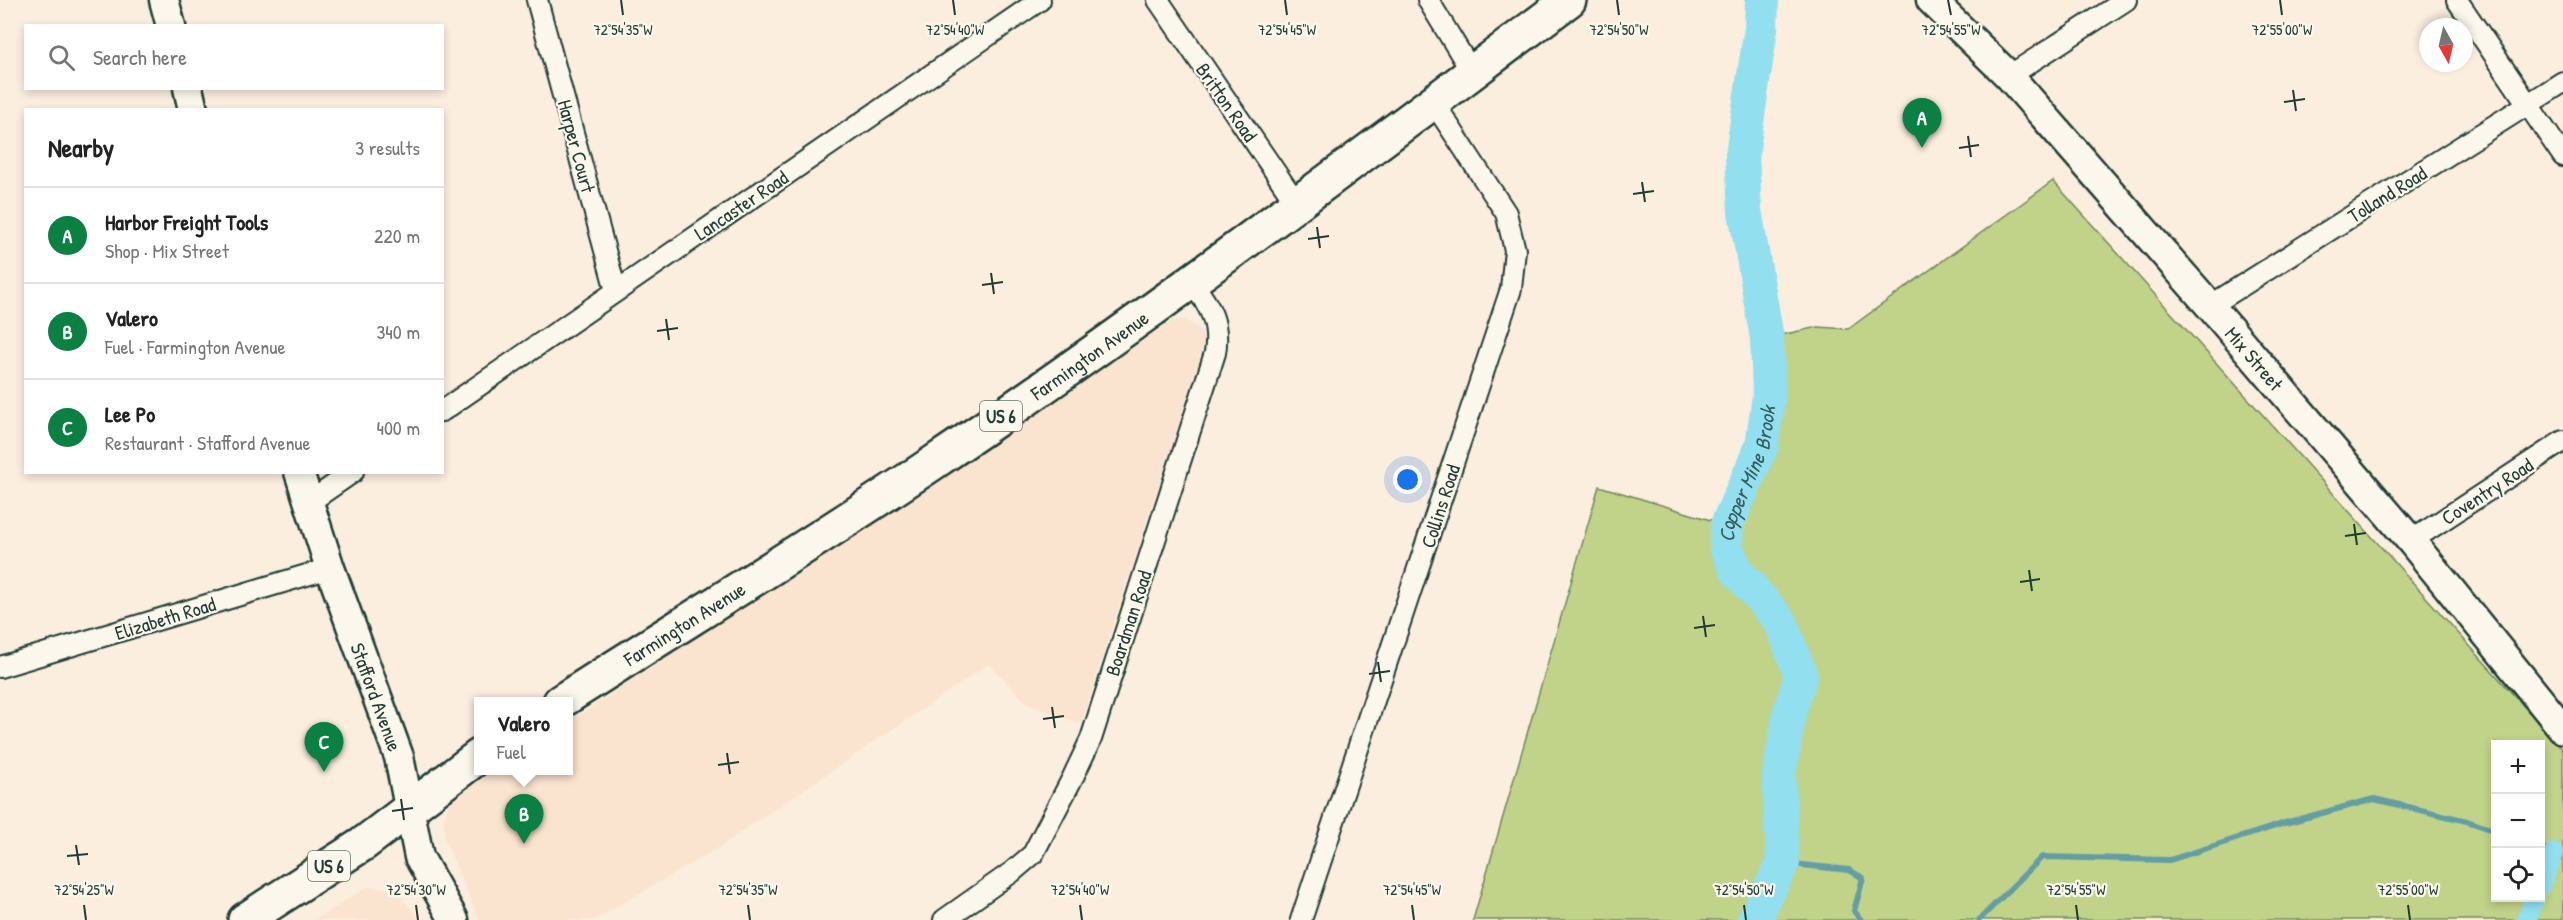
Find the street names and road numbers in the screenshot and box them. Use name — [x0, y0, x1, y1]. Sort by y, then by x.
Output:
street label: Britton Road — [1190, 57, 1264, 147]
street label: Harper Court — [552, 96, 603, 197]
street label: Tolland Road — [2342, 159, 2432, 229]
street label: Lancaster Road — [689, 164, 793, 246]
street label: Farmington Avenue — [1024, 304, 1153, 406]
street label: Mix Street — [2219, 320, 2290, 397]
road number: US 6 — [980, 401, 1022, 431]
street label: Coventry Road — [2436, 451, 2538, 531]
street label: Collins Road — [1414, 461, 1466, 551]
street label: Boardman Road — [1098, 567, 1158, 679]
street label: Farmington Avenue — [617, 575, 750, 672]
street label: Elizabeth Road — [111, 590, 219, 646]
street label: Stafford Avenue — [345, 639, 409, 755]
road number: US 6 — [308, 851, 350, 881]

